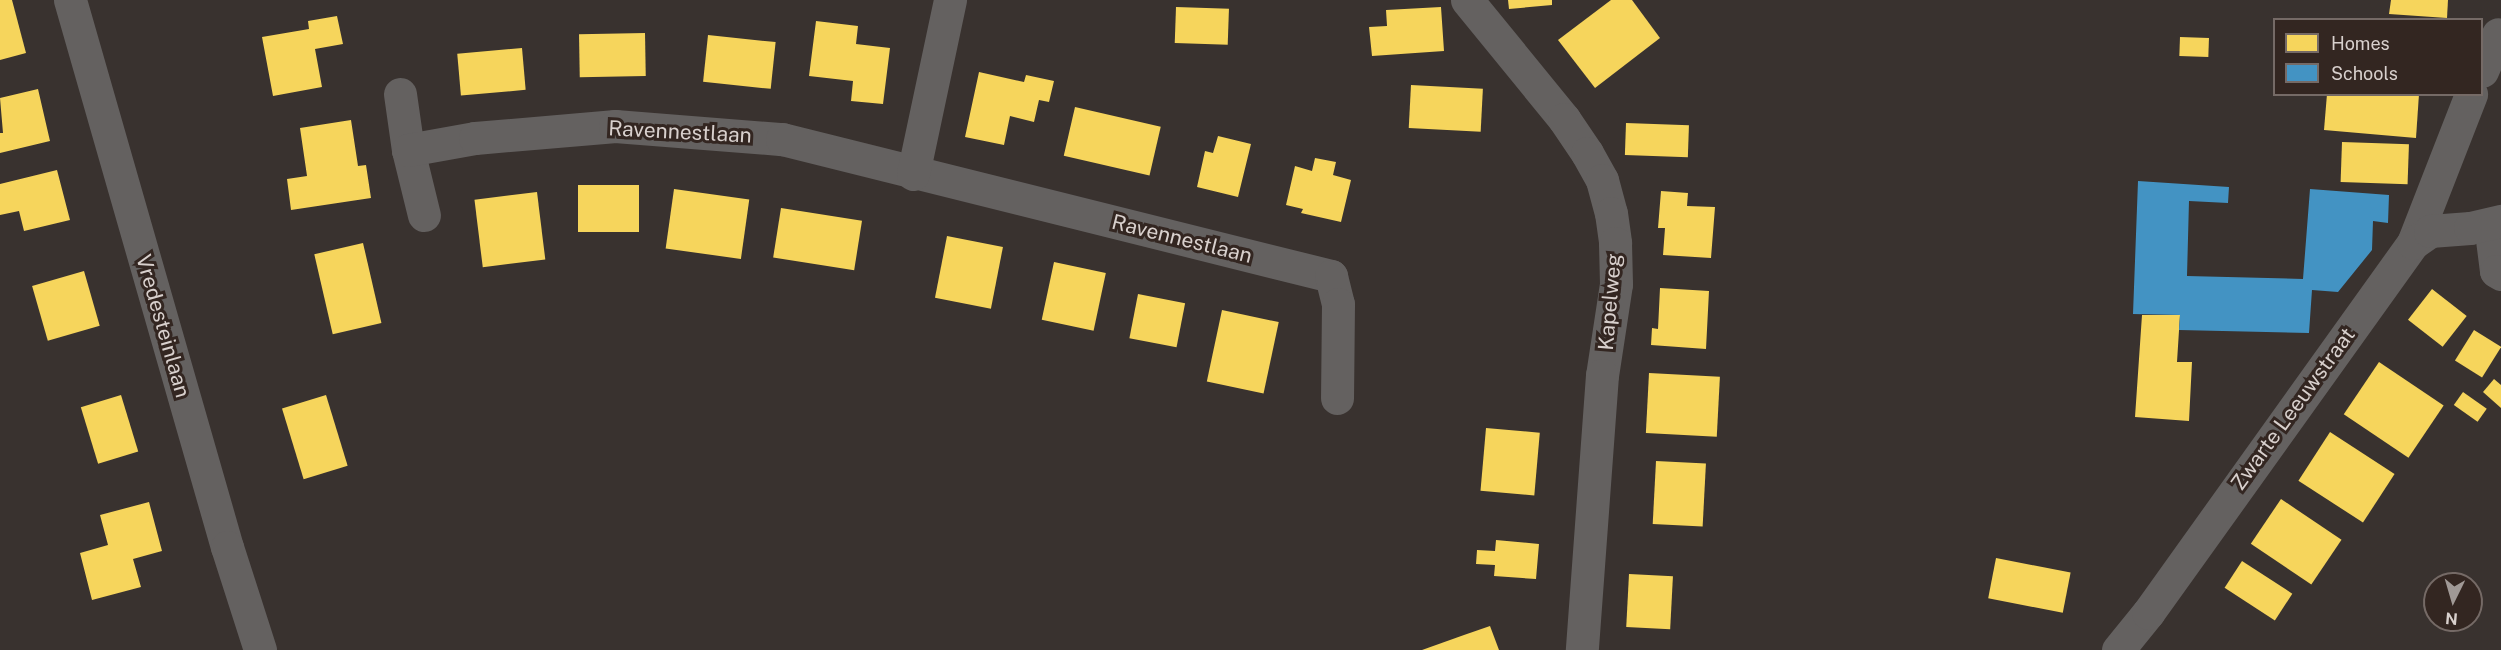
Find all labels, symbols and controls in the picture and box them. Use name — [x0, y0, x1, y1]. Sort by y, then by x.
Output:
legend — [2273, 18, 2483, 96]
text: Homes — [2331, 33, 2390, 54]
text: Schools — [2331, 63, 2398, 84]
street label: Ravennestlaan — [608, 116, 752, 148]
street label: Ravennestlaan — [1109, 209, 1255, 269]
street label: Vredesteinlaan — [131, 252, 195, 400]
street label: Kapelweg — [1593, 253, 1627, 351]
street label: Zwarte Leeuwstraat — [2226, 323, 2360, 495]
north arrow — [2423, 572, 2483, 632]
text: N — [2445, 608, 2459, 628]

